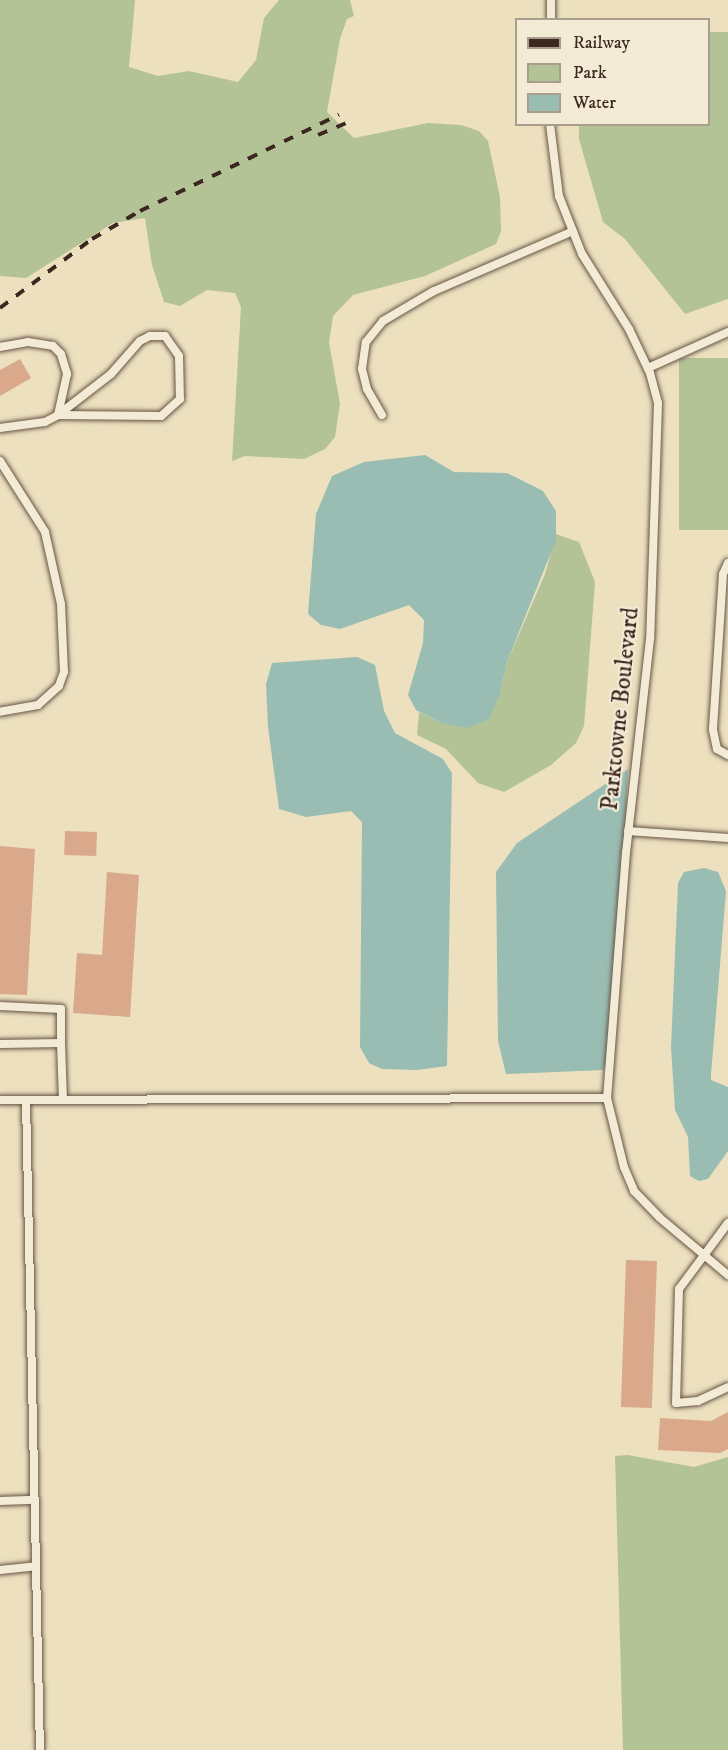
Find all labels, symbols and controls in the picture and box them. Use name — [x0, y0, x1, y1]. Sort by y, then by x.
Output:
legend — [515, 18, 710, 126]
text: Railway — [573, 32, 630, 54]
text: Park — [573, 62, 607, 84]
text: Water — [573, 92, 616, 114]
street label: Parktowne Boulevard — [596, 606, 646, 812]

